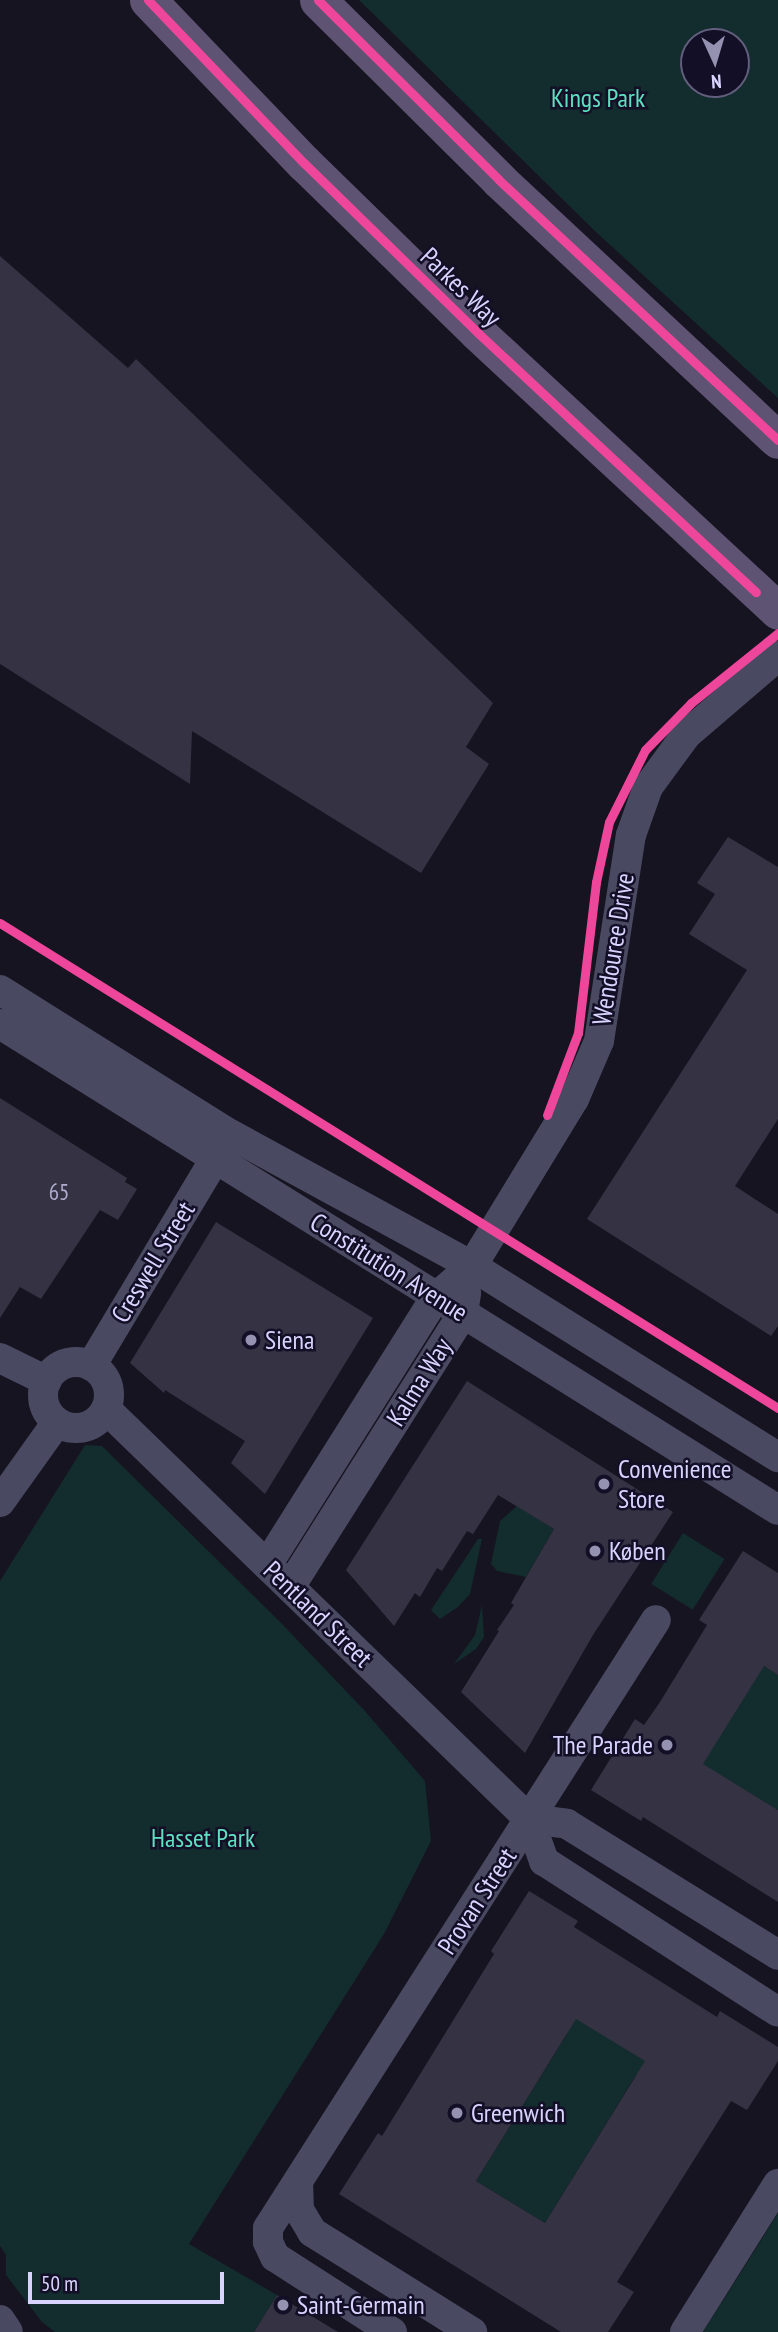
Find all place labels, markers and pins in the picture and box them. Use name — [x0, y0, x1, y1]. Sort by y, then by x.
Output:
place label: Siena — [265, 1324, 314, 1356]
marker: Siena — [243, 1332, 259, 1348]
place label: Convenience Store — [618, 1453, 731, 1514]
marker: Convenience Store — [596, 1476, 612, 1492]
place label: Køben — [609, 1535, 666, 1567]
marker: Køben — [587, 1543, 603, 1559]
place label: The Parade — [553, 1729, 653, 1761]
marker: The Parade — [659, 1737, 675, 1753]
place label: Greenwich — [471, 2097, 565, 2129]
marker: Greenwich — [449, 2105, 465, 2121]
place label: Saint-Germain — [297, 2289, 425, 2321]
marker: Saint-Germain — [275, 2297, 291, 2313]

